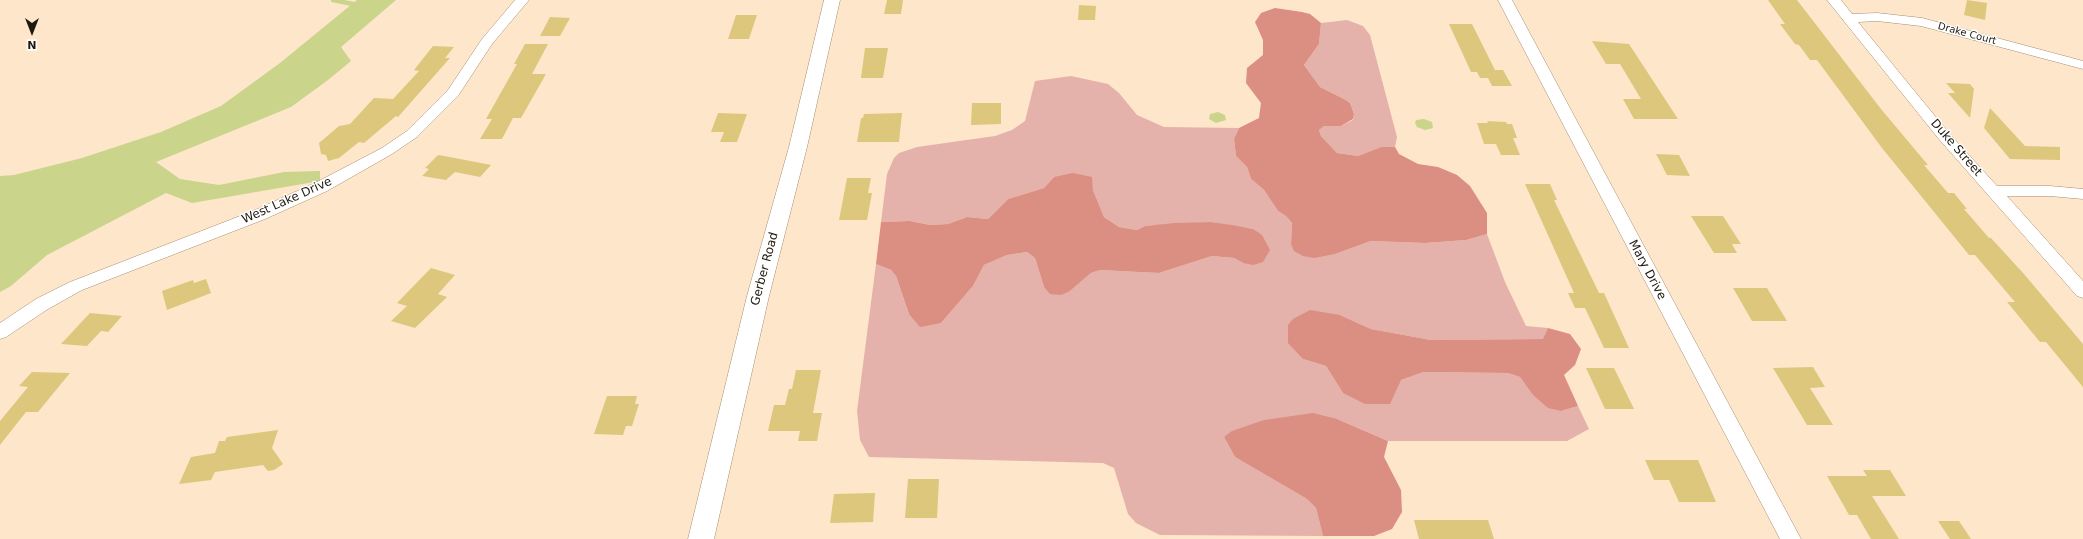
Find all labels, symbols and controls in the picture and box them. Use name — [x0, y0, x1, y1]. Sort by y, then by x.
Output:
north arrow — [12, 12, 52, 52]
street label: Drake Court — [1936, 20, 1998, 48]
text: N — [27, 38, 37, 51]
street label: Duke Street — [1927, 116, 1985, 180]
street label: West Lake Drive — [240, 175, 334, 227]
street label: Gerber Road — [748, 231, 782, 307]
street label: Mary Drive — [1625, 238, 1669, 302]

